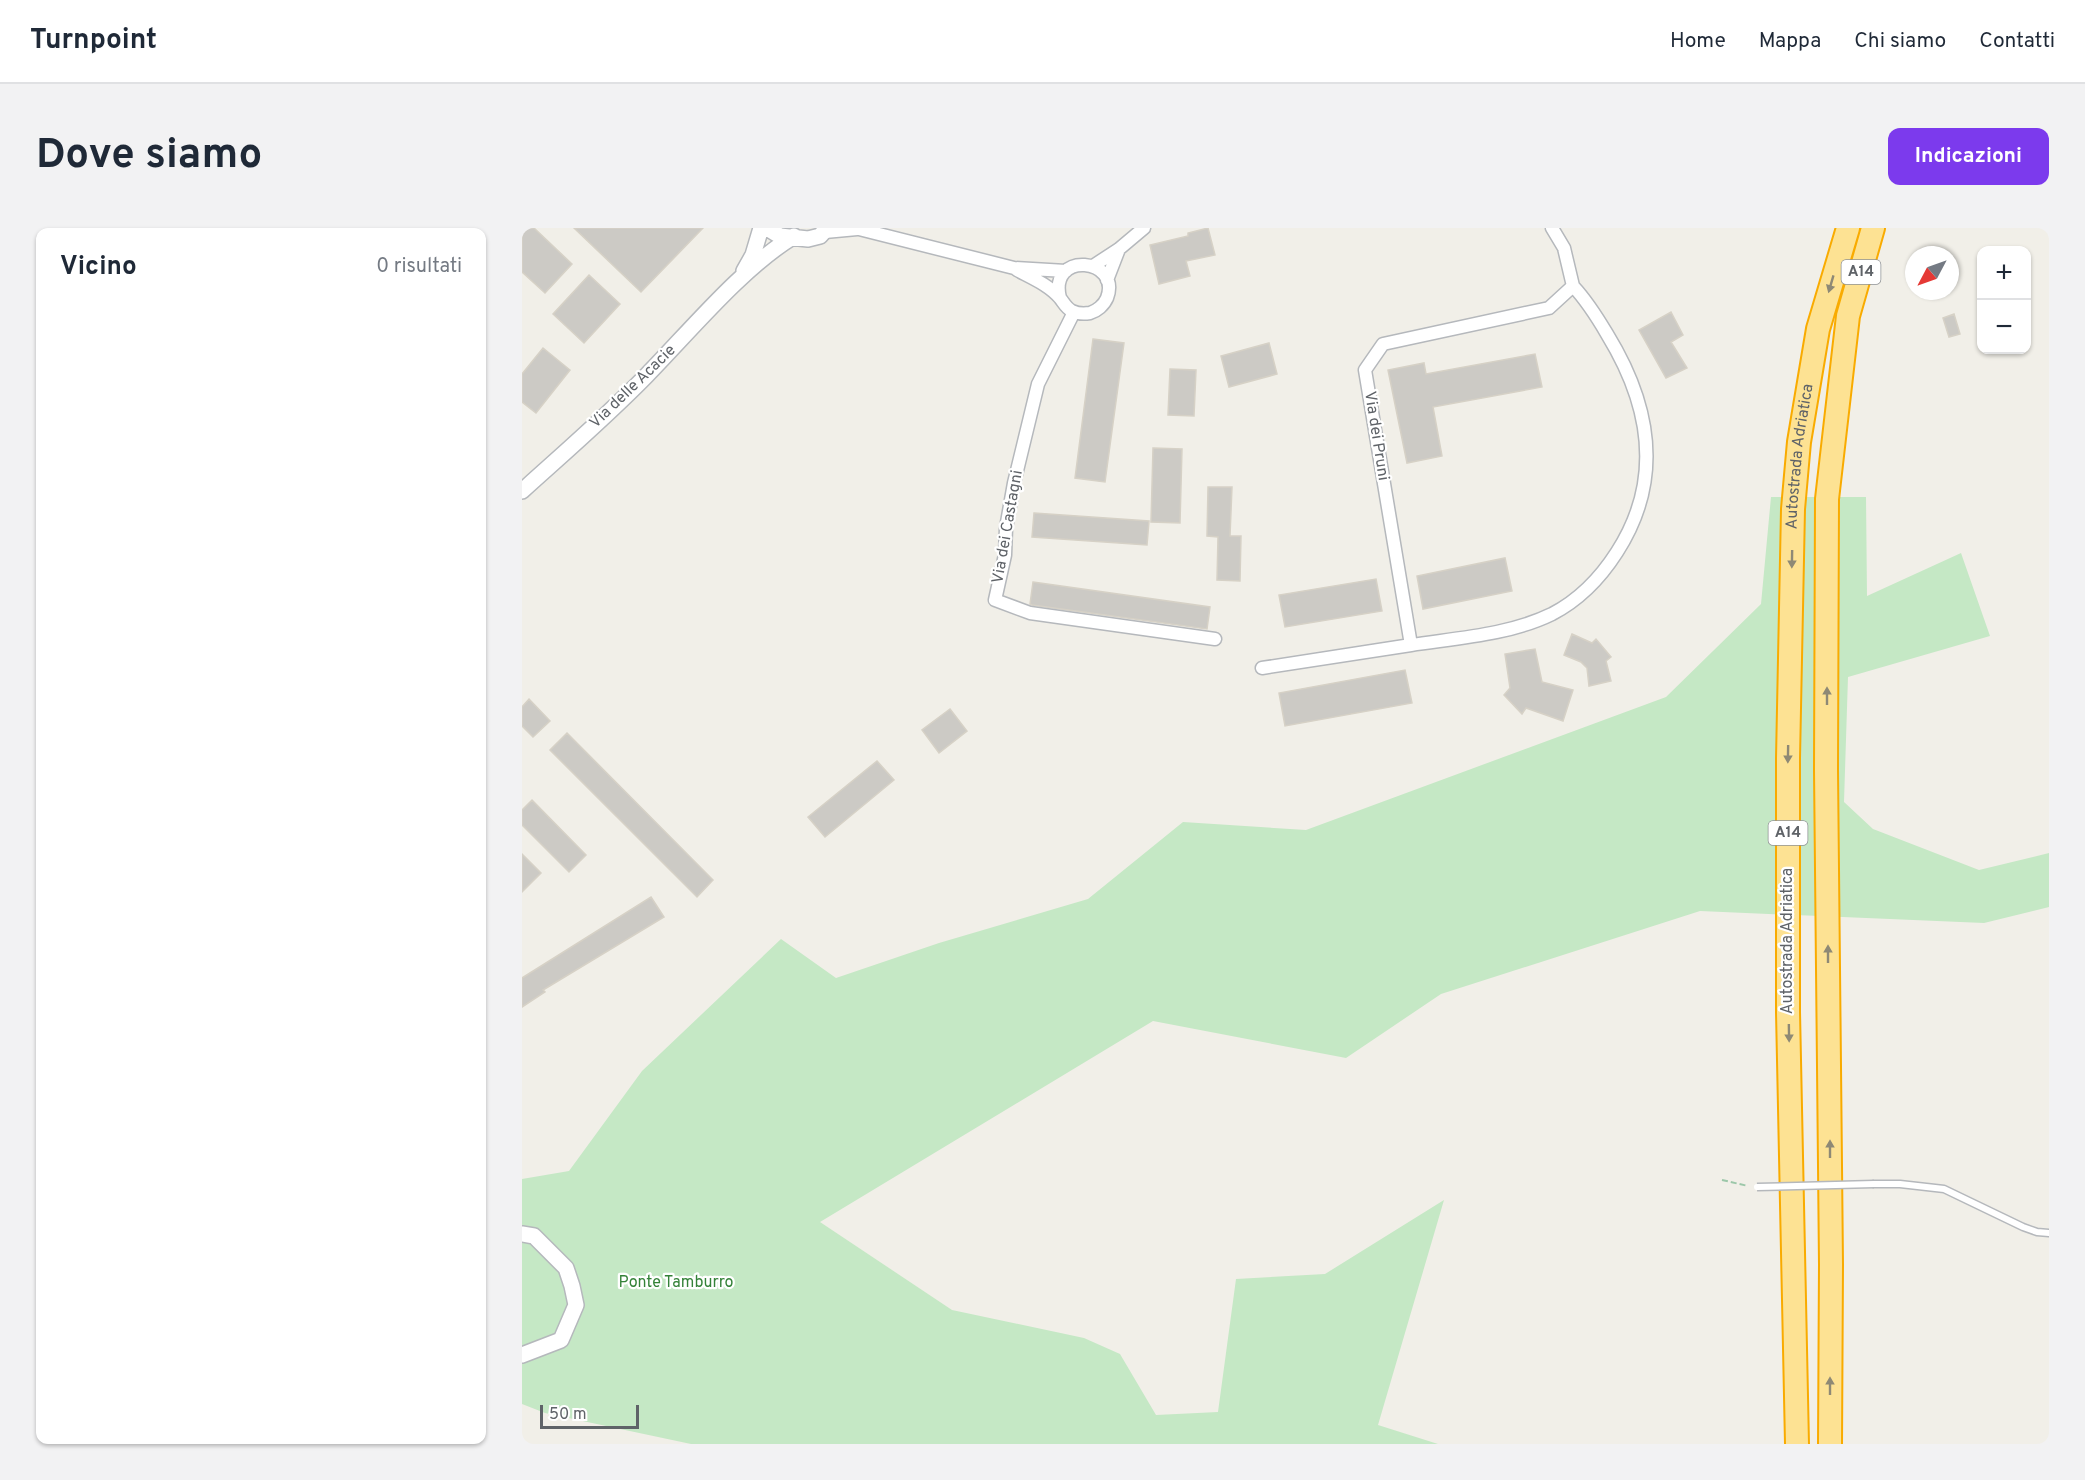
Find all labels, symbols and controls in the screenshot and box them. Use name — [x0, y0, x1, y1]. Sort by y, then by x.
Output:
text: Turnpoint — [30, 23, 157, 59]
text: Home — [1670, 28, 1726, 55]
text: Mappa — [1759, 28, 1821, 55]
text: Chi siamo — [1854, 28, 1946, 55]
text: Contatti — [1979, 28, 2055, 55]
button: Indicazioni — [1888, 128, 2049, 185]
text: Dove siamo — [36, 130, 262, 183]
north arrow — [1905, 246, 1959, 300]
map controls — [1977, 246, 2031, 354]
button: + — [1977, 246, 2031, 300]
text: Vicino — [60, 251, 137, 284]
text: 0 risultati — [376, 254, 462, 280]
road number: A14 — [1842, 260, 1880, 284]
one-way arrow — [1826, 275, 1835, 293]
button: − — [1977, 300, 2031, 354]
street label: Via delle Acacie — [586, 341, 680, 433]
street label: Autostrada Adriatica — [1783, 382, 1819, 530]
street label: Via dei Pruni — [1359, 390, 1393, 482]
street label: Via dei Castagni — [988, 469, 1028, 585]
one-way arrow — [1787, 550, 1797, 569]
one-way arrow — [1822, 686, 1832, 705]
one-way arrow — [1783, 745, 1793, 764]
road number: A14 — [1768, 821, 1808, 845]
street label: Autostrada Adriatica — [1778, 868, 1798, 1014]
one-way arrow — [1823, 944, 1833, 963]
one-way arrow — [1784, 1024, 1793, 1043]
one-way arrow — [1825, 1139, 1835, 1158]
park label: Ponte Tamburro — [619, 1273, 733, 1293]
one-way arrow — [1825, 1376, 1835, 1395]
scale bar — [540, 1402, 639, 1430]
text: 50 m — [549, 1405, 587, 1425]

